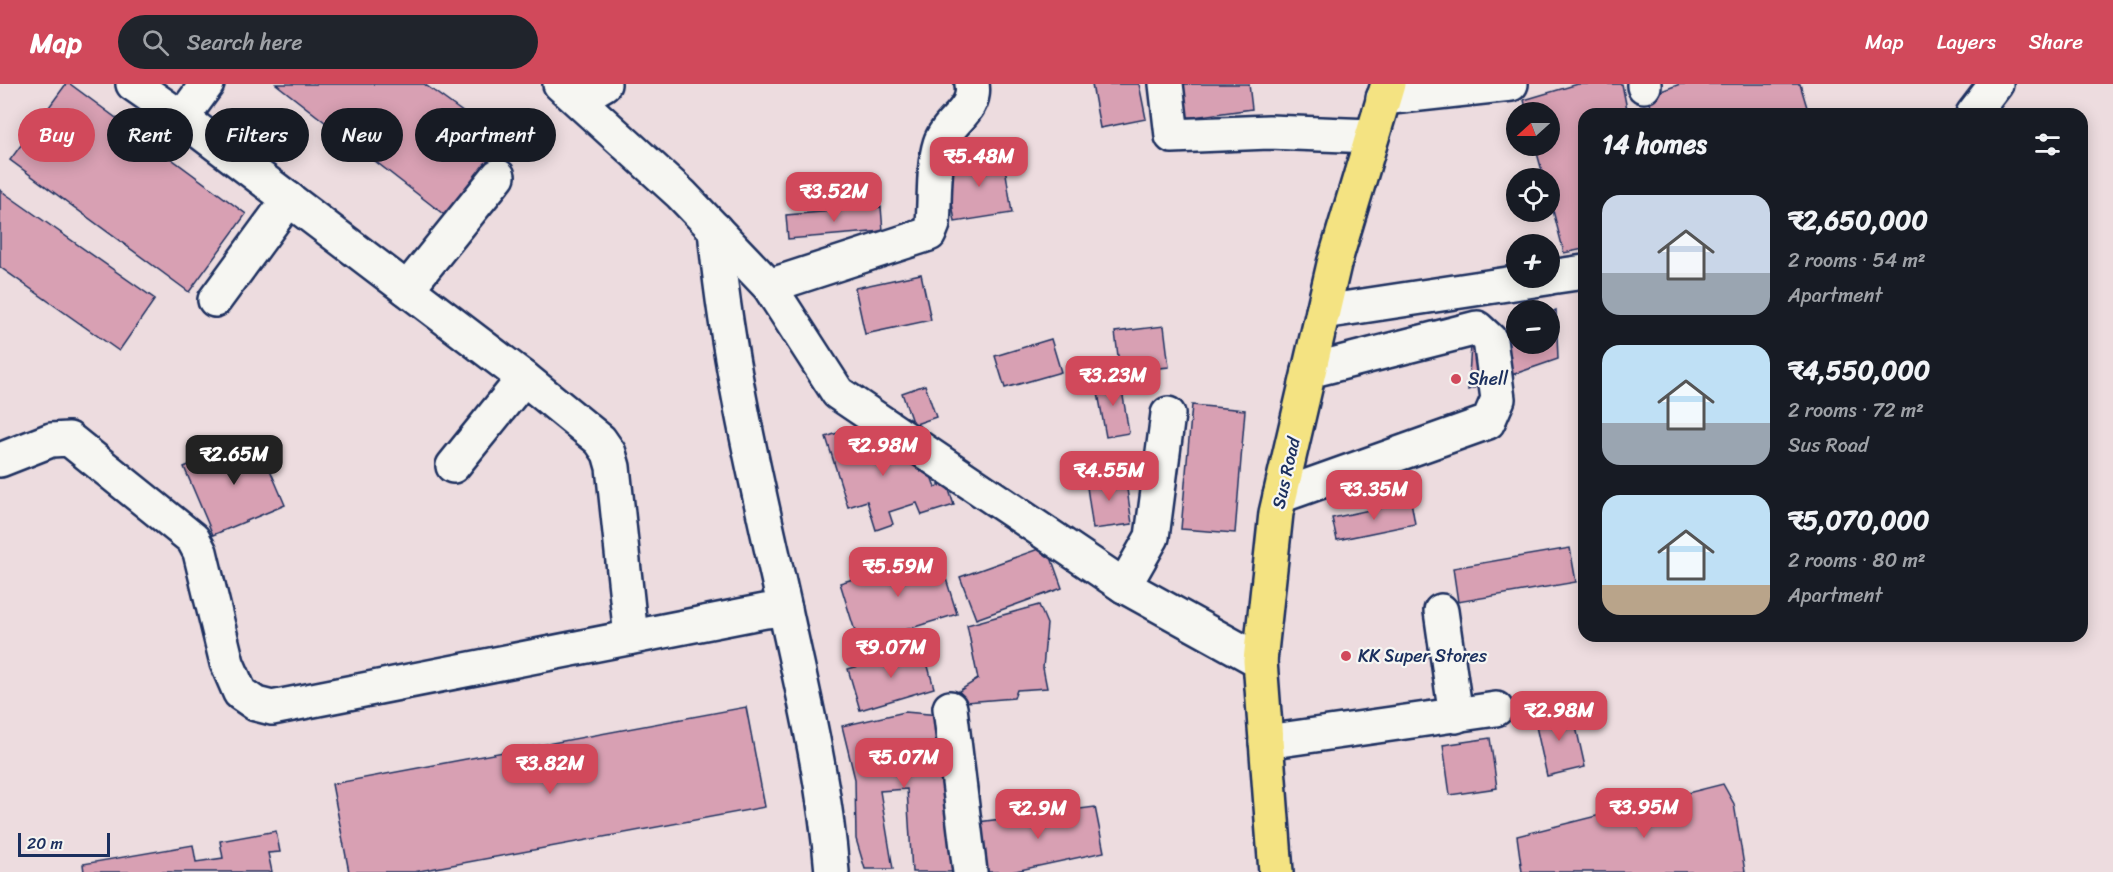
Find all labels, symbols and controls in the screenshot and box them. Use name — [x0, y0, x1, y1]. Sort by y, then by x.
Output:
search box — [118, 15, 538, 69]
text: Map — [30, 18, 82, 67]
text: Search here — [187, 23, 303, 62]
text: Map — [1865, 23, 1904, 61]
text: Layers — [1937, 23, 1996, 61]
text: Share — [2029, 23, 2083, 61]
icon: search — [139, 26, 172, 59]
north arrow — [1506, 102, 1560, 156]
map controls — [1506, 102, 1560, 354]
chip: Buy — [18, 108, 95, 162]
chip: Rent — [107, 108, 193, 162]
chip: Filters — [205, 108, 309, 162]
chip: New — [321, 108, 403, 162]
chip: Apartment — [415, 108, 556, 162]
text: 14 homes — [1602, 121, 1707, 167]
icon: filters — [2031, 128, 2064, 161]
pin: ₹5.48M — [930, 137, 1028, 188]
text: ₹5.48M — [944, 139, 1014, 174]
button: locate — [1506, 168, 1560, 222]
pin: ₹3.52M — [785, 172, 883, 223]
text: ₹3.52M — [800, 174, 868, 209]
text: ₹2,650,000 — [1788, 197, 1928, 243]
icon: home — [1650, 219, 1722, 291]
button: + — [1506, 234, 1560, 288]
text: 2 rooms · 54 m² — [1788, 243, 1926, 278]
text: Apartment — [1788, 278, 1882, 313]
button: − — [1506, 300, 1560, 354]
text: ₹4,550,000 — [1788, 347, 1930, 393]
pin: ₹3.23M — [1064, 356, 1162, 407]
text: ₹3.23M — [1079, 358, 1147, 393]
place label: Shell — [1468, 363, 1509, 395]
icon: home — [1650, 369, 1722, 441]
marker: Shell — [1449, 372, 1463, 386]
text: 2 rooms · 72 m² — [1788, 393, 1924, 428]
pin: ₹2.98M — [834, 426, 932, 477]
text: ₹2.98M — [848, 428, 918, 463]
text: Sus Road — [1788, 428, 1869, 463]
street label: Sus Road — [1262, 433, 1310, 512]
pin: ₹2.65M — [185, 435, 283, 486]
text: ₹2.65M — [200, 437, 268, 472]
pin: ₹4.55M — [1060, 451, 1158, 502]
text: ₹4.55M — [1074, 453, 1144, 488]
pin: ₹3.35M — [1325, 470, 1423, 521]
text: ₹3.35M — [1340, 472, 1408, 507]
text: ₹5,070,000 — [1788, 497, 1929, 543]
icon: home — [1650, 519, 1722, 591]
text: 2 rooms · 80 m² — [1788, 543, 1926, 578]
pin: ₹5.59M — [849, 547, 947, 598]
text: ₹5.59M — [863, 549, 933, 584]
text: Apartment — [1788, 578, 1882, 613]
pin: ₹9.07M — [842, 628, 940, 679]
text: ₹9.07M — [856, 630, 926, 665]
place label: KK Super Stores — [1358, 640, 1488, 672]
marker: KK Super Stores — [1339, 649, 1353, 663]
pin: ₹2.98M — [1510, 691, 1608, 742]
text: ₹2.98M — [1524, 693, 1594, 728]
pin: ₹5.07M — [855, 738, 953, 789]
text: ₹5.07M — [869, 740, 939, 775]
pin: ₹3.82M — [501, 744, 599, 795]
text: ₹3.82M — [516, 746, 584, 781]
pin: ₹3.95M — [1595, 788, 1693, 839]
pin: ₹2.9M — [996, 789, 1080, 840]
text: ₹3.95M — [1609, 790, 1679, 825]
text: ₹2.9M — [1009, 791, 1067, 826]
text: 20 m — [27, 829, 63, 858]
scale bar — [18, 830, 110, 858]

